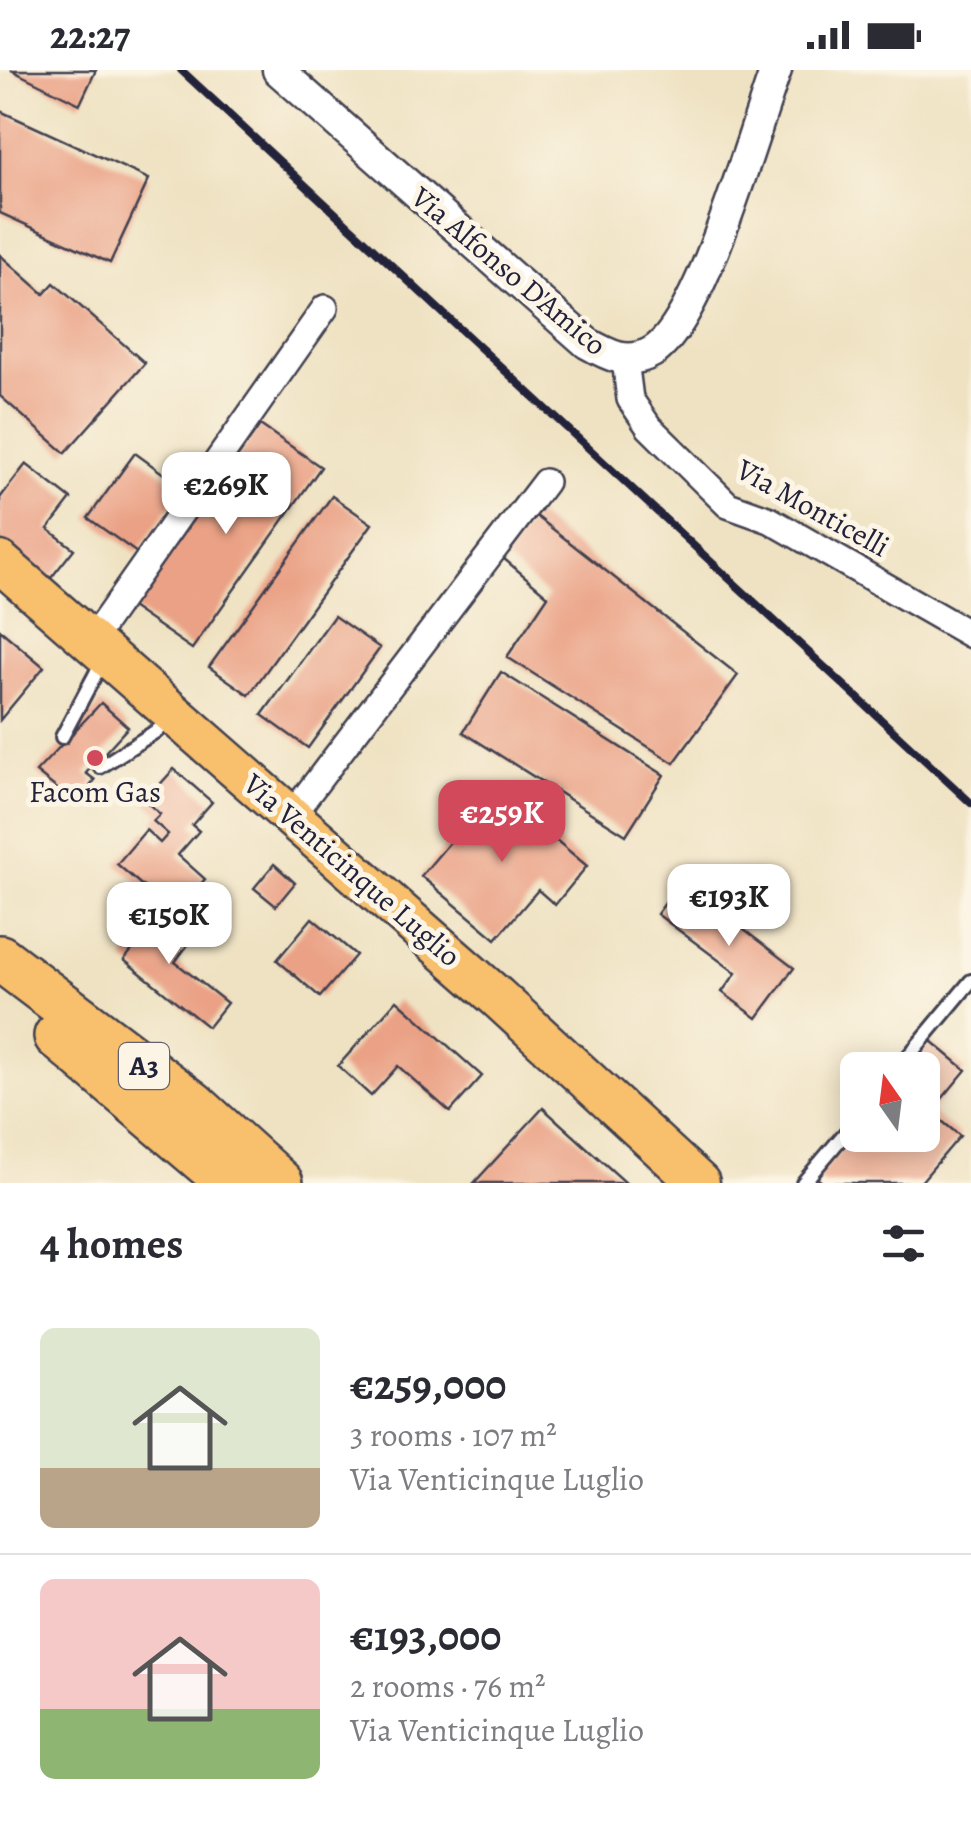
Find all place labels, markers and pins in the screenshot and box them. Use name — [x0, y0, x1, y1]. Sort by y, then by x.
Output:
pin: €269K — [156, 452, 296, 537]
marker: Facom Gas — [84, 747, 106, 769]
place label: Facom Gas — [29, 772, 161, 812]
pin: €259K — [432, 780, 572, 865]
pin: €193K — [659, 864, 799, 949]
pin: €150K — [99, 882, 239, 967]

